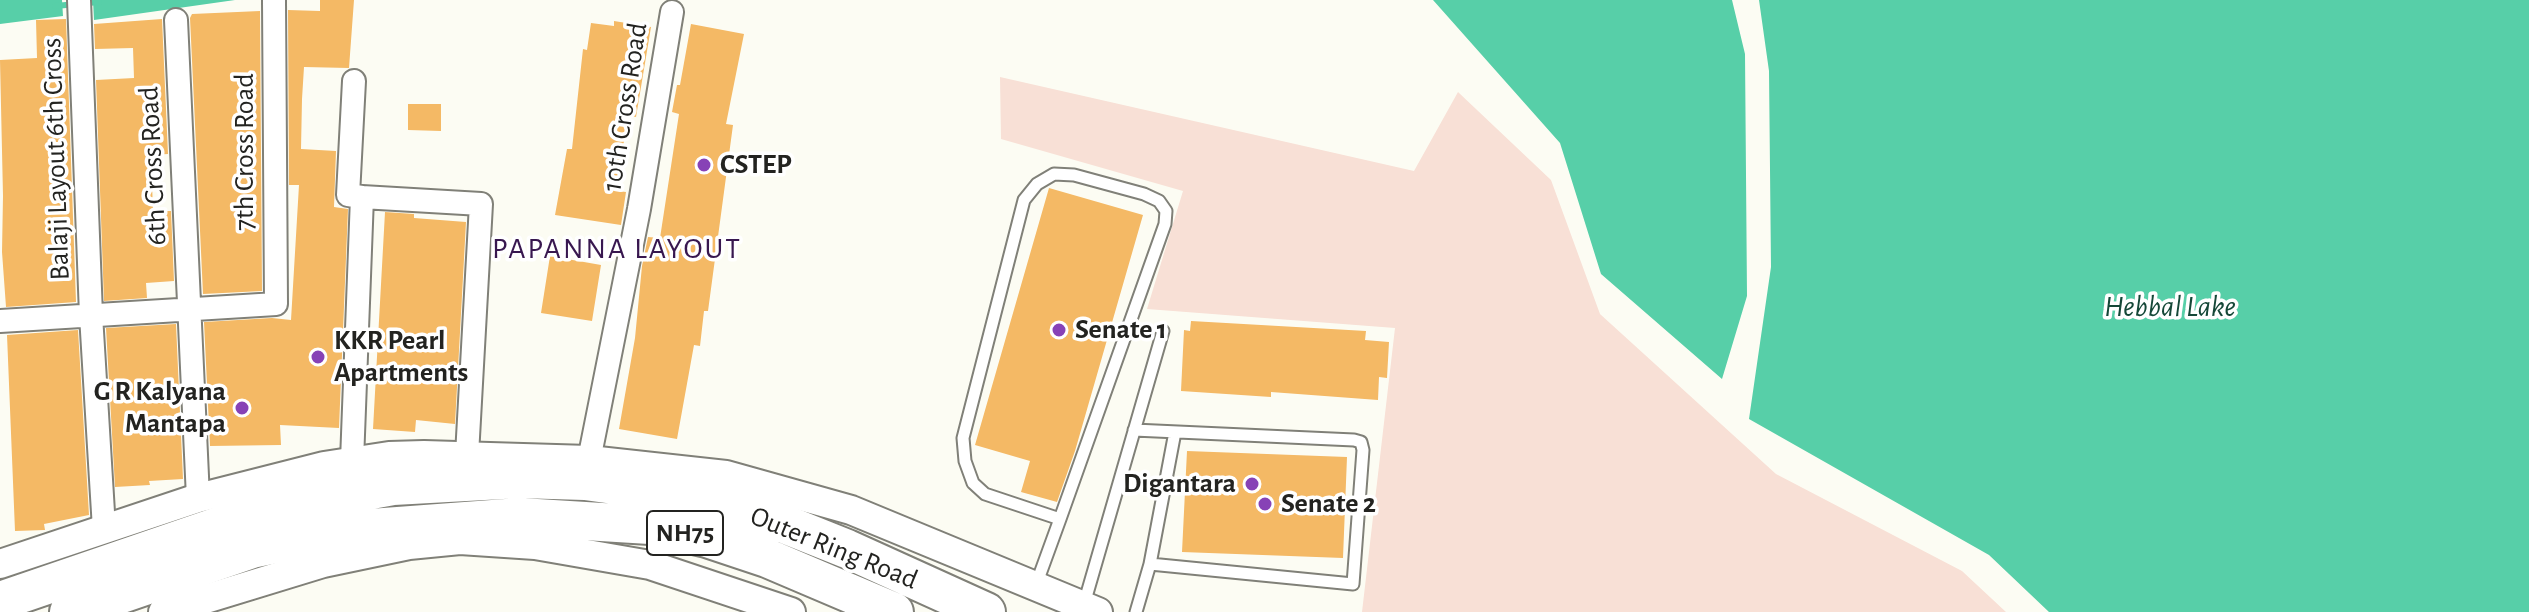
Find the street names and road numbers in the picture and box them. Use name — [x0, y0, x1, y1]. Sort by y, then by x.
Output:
street label: 10th Cross Road — [595, 20, 655, 194]
street label: Balaji Layout 6th Cross — [35, 37, 77, 281]
street label: 7th Cross Road — [228, 73, 262, 231]
street label: 6th Cross Road — [132, 86, 174, 246]
street label: Outer Ring Road — [745, 499, 923, 597]
road number: NH75 — [647, 511, 723, 555]

